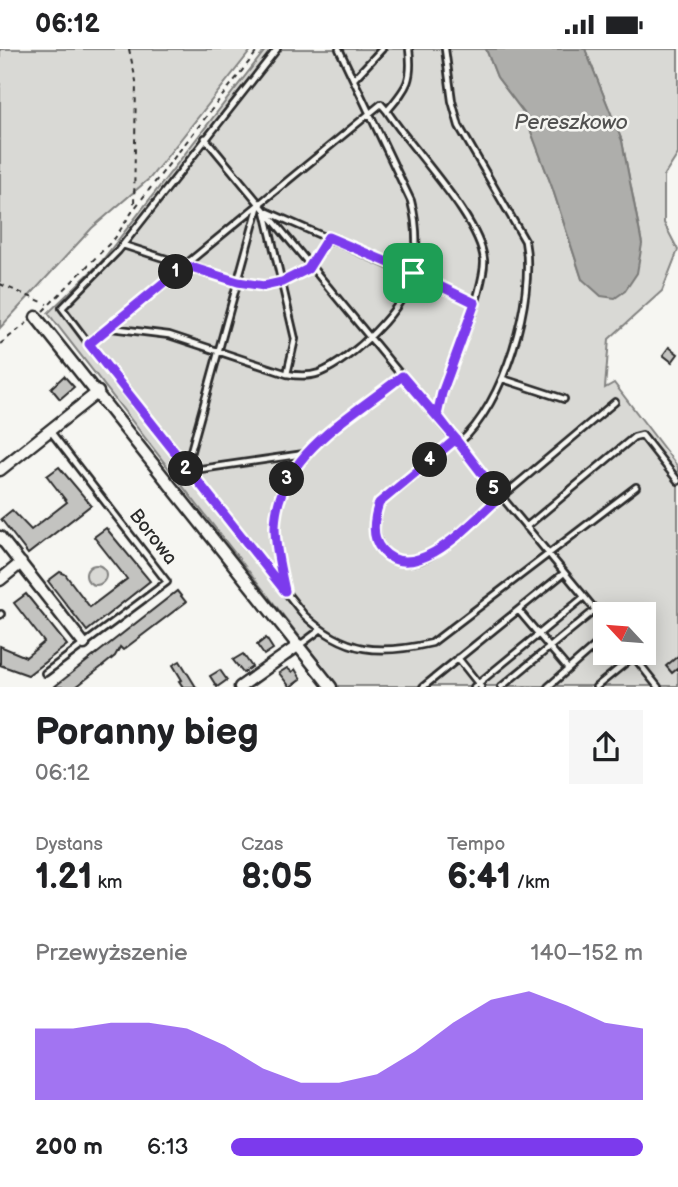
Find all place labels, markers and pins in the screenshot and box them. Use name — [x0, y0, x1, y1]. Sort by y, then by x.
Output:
pin — [383, 243, 443, 303]
pin: 1 — [158, 255, 194, 290]
pin: 4 — [412, 443, 448, 477]
pin: 2 — [168, 451, 204, 487]
pin: 3 — [270, 461, 304, 497]
pin: 5 — [476, 471, 512, 507]

